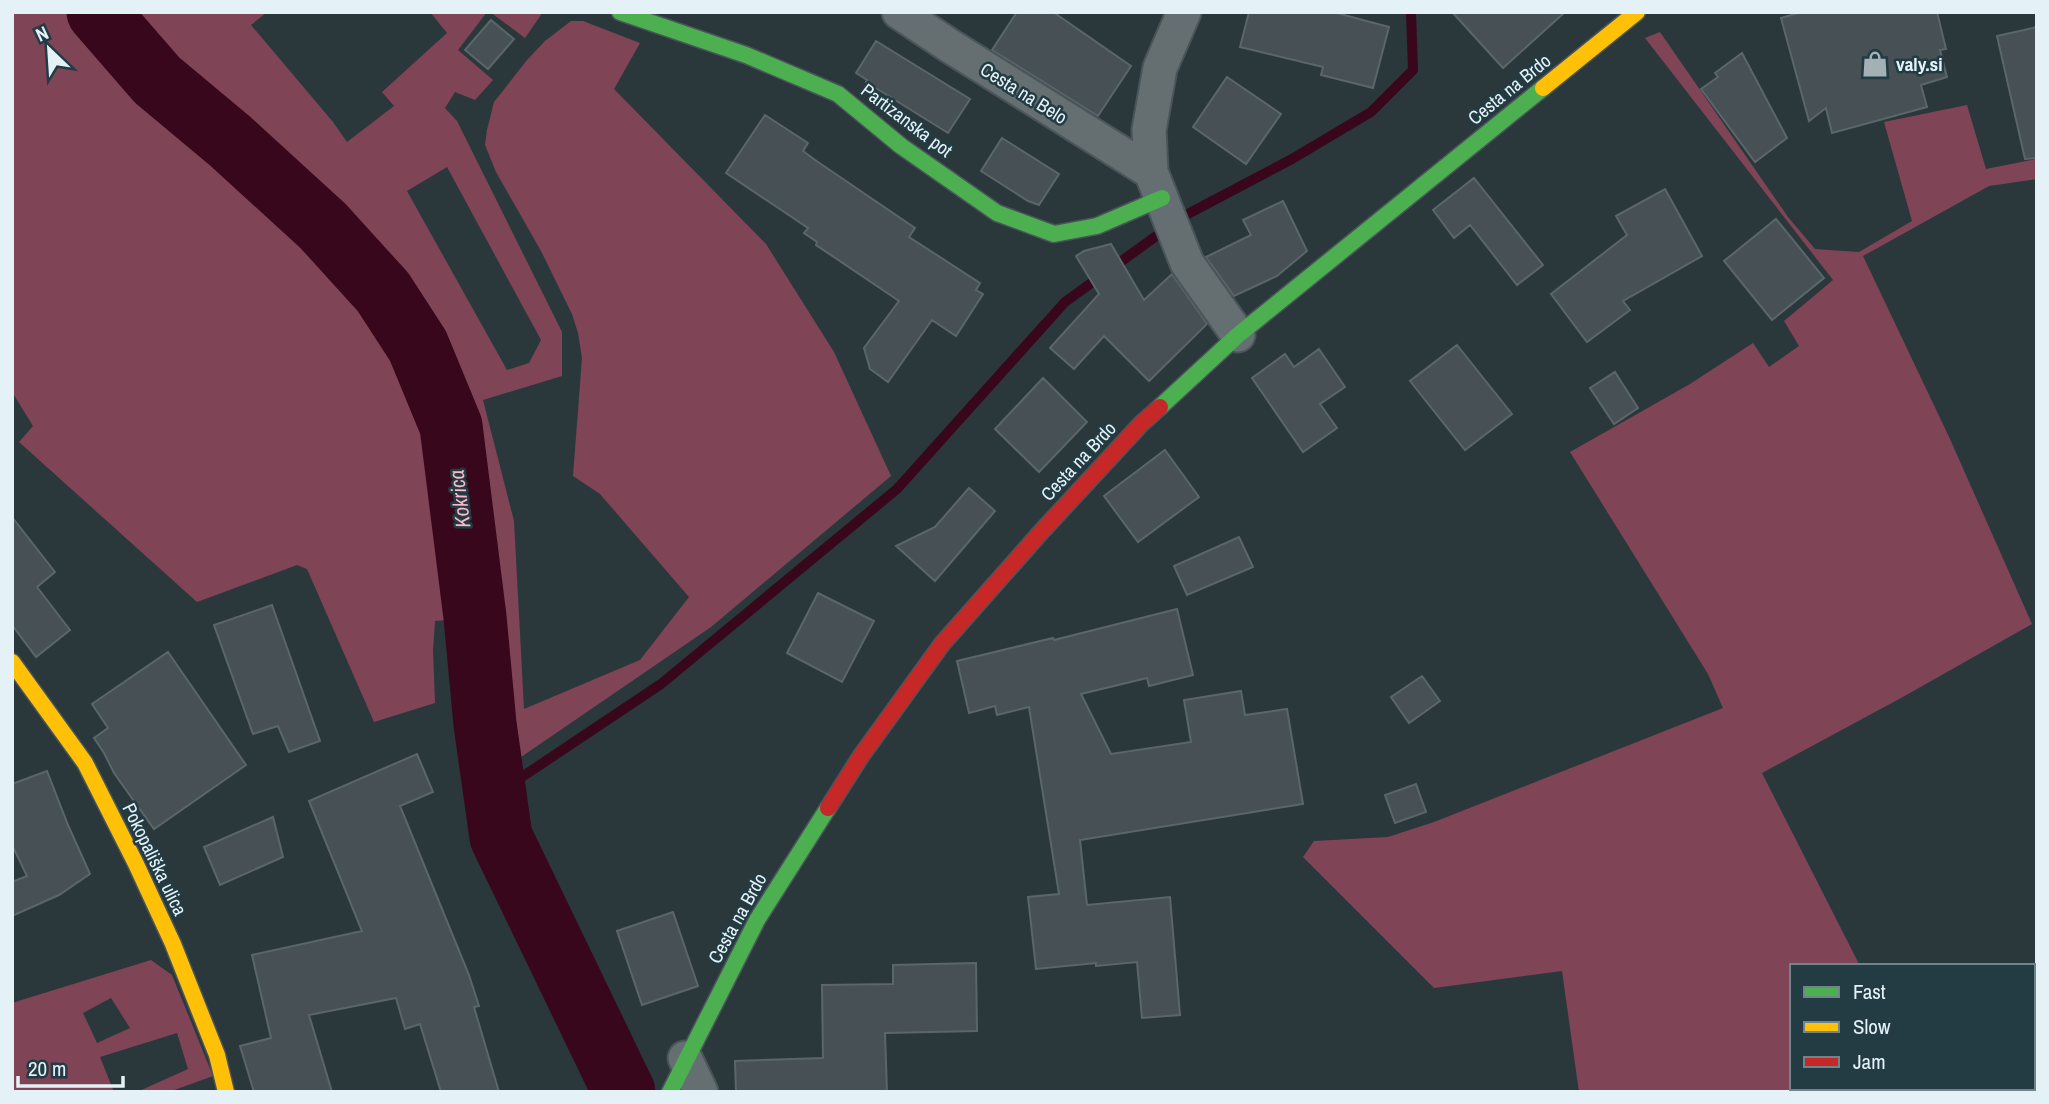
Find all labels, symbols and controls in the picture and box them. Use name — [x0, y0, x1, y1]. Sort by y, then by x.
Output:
north arrow — [14, 14, 84, 84]
text: N — [31, 19, 52, 48]
street label: Cesta na Brdo — [1462, 48, 1556, 130]
shop icon: valy.si — [1860, 49, 1890, 79]
place label: valy.si — [1896, 51, 1943, 77]
street label: Cesta na Belo — [976, 56, 1072, 130]
street label: Partizanska pot — [856, 77, 959, 163]
street label: Cesta na Brdo — [1035, 416, 1121, 506]
water label: Kokrica — [442, 468, 477, 530]
street label: Pokopališka ulica — [117, 798, 194, 920]
street label: Cesta na Brdo — [701, 868, 773, 968]
legend — [1790, 964, 2035, 1090]
text: Fast — [1853, 977, 1886, 1006]
text: Slow — [1853, 1012, 1891, 1041]
scale bar — [18, 1044, 122, 1088]
text: Jam — [1853, 1047, 1886, 1076]
text: 20 m — [28, 1054, 66, 1083]

